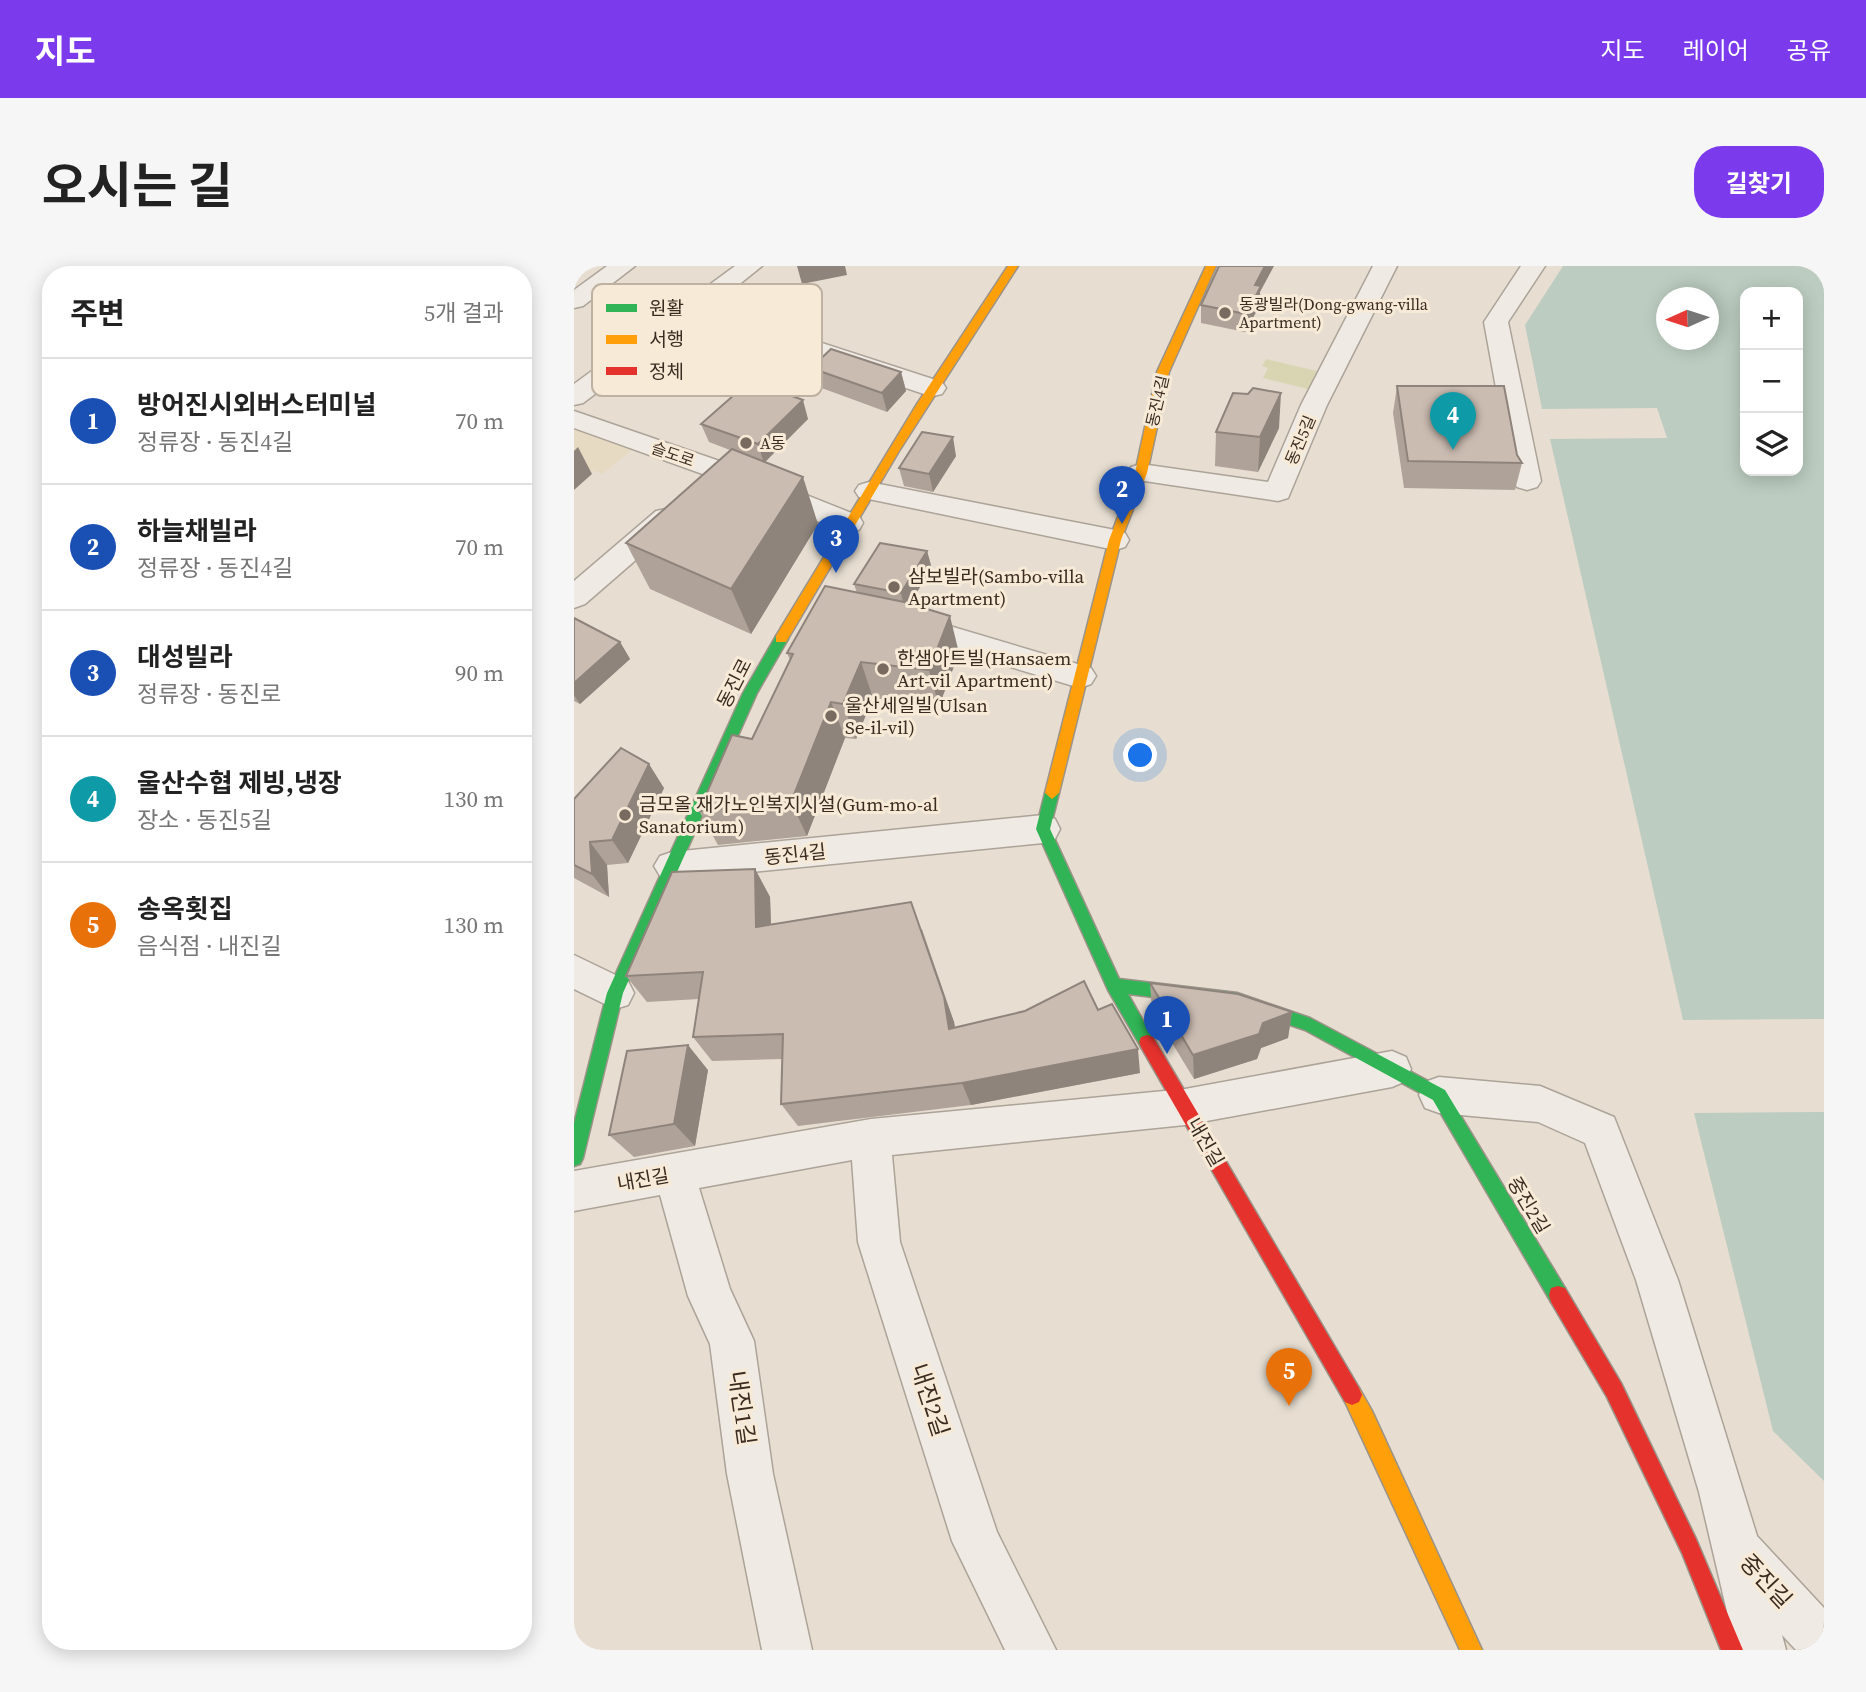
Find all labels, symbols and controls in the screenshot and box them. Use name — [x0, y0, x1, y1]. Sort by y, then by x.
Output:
text: 지도 — [35, 29, 96, 74]
text: 지도 — [1600, 34, 1645, 67]
text: 레이어 — [1683, 34, 1749, 67]
text: 공유 — [1787, 34, 1831, 67]
button: 길찾기 — [1694, 146, 1824, 218]
text: 오시는 길 — [42, 152, 233, 219]
legend — [592, 284, 822, 396]
north arrow — [1656, 287, 1719, 350]
map controls — [1740, 287, 1803, 476]
button: + — [1740, 287, 1803, 350]
text: 주변 — [70, 293, 125, 334]
place label: 동광빌라(Dong-gwang-villa Apartment) — [1239, 293, 1429, 333]
text: 원활 — [649, 295, 684, 321]
text: 5개 결과 — [424, 297, 504, 329]
marker: 동광빌라(Dong-gwang-villa Apartment) — [1217, 305, 1233, 321]
text: 서행 — [649, 326, 684, 352]
button: − — [1740, 350, 1803, 413]
text: 정체 — [649, 358, 684, 384]
street label: 동진4길 — [1140, 373, 1174, 429]
text: 방어진시외버스터미널 — [137, 387, 376, 423]
pin: 4 — [1430, 392, 1476, 450]
text: 1 — [87, 405, 99, 437]
text: 70 m — [455, 405, 504, 437]
street label: 동진5길 — [1280, 412, 1320, 468]
button: layers — [1740, 413, 1803, 476]
text: 정류장 · 동진4길 — [137, 426, 293, 458]
place label: A동 — [760, 432, 786, 454]
marker: A동 — [738, 435, 754, 451]
street label: 슬도로 — [649, 436, 698, 472]
pin: 2 — [1099, 466, 1145, 524]
text: 하늘채빌라 — [137, 513, 257, 549]
pin: 3 — [813, 515, 859, 573]
text: 2 — [87, 531, 99, 563]
text: 70 m — [455, 531, 504, 563]
text: 정류장 · 동진4길 — [137, 552, 293, 584]
place label: 삼보빌라(Sambo-villa Apartment) — [908, 563, 1084, 611]
marker: 삼보빌라(Sambo-villa Apartment) — [886, 579, 902, 595]
text: 대성빌라 — [137, 639, 233, 675]
place label: 한샘아트빌(Hansaem Art-vil Apartment) — [897, 645, 1071, 693]
street label: 동진로 — [711, 654, 757, 712]
text: 3 — [87, 657, 99, 689]
text: 90 m — [455, 657, 504, 689]
marker: 한샘아트빌(Hansaem Art-vil Apartment) — [875, 661, 891, 677]
text: 정류장 · 동진로 — [137, 678, 282, 710]
place label: 울산세일빌(Ulsan Se-il-vil) — [845, 692, 988, 740]
marker: 울산세일빌(Ulsan Se-il-vil) — [823, 708, 839, 724]
your location — [1123, 738, 1157, 772]
text: 울산수협 제빙,냉장 — [137, 765, 342, 801]
text: 4 — [87, 783, 99, 815]
text: 130 m — [443, 783, 504, 815]
place label: 금모올 재가노인복지시설(Gum-mo-al Sanatorium) — [639, 791, 939, 839]
text: 장소 · 동진5길 — [137, 804, 272, 836]
marker: 금모올 재가노인복지시설(Gum-mo-al Sanatorium) — [617, 807, 633, 823]
street label: 동진4길 — [763, 838, 827, 870]
text: 송옥횟집 — [137, 891, 233, 927]
text: 5 — [87, 909, 99, 941]
text: 130 m — [443, 909, 504, 941]
text: 음식점 · 내진길 — [137, 930, 282, 962]
pin: 1 — [1144, 996, 1190, 1054]
street label: 내진길 — [1182, 1113, 1230, 1171]
street label: 내진길 — [615, 1162, 671, 1196]
street label: 중진2길 — [1502, 1172, 1556, 1238]
pin: 5 — [1266, 1348, 1312, 1406]
street label: 내진2길 — [903, 1359, 957, 1441]
street label: 내진1길 — [721, 1369, 763, 1447]
street label: 중진길 — [1733, 1547, 1799, 1615]

